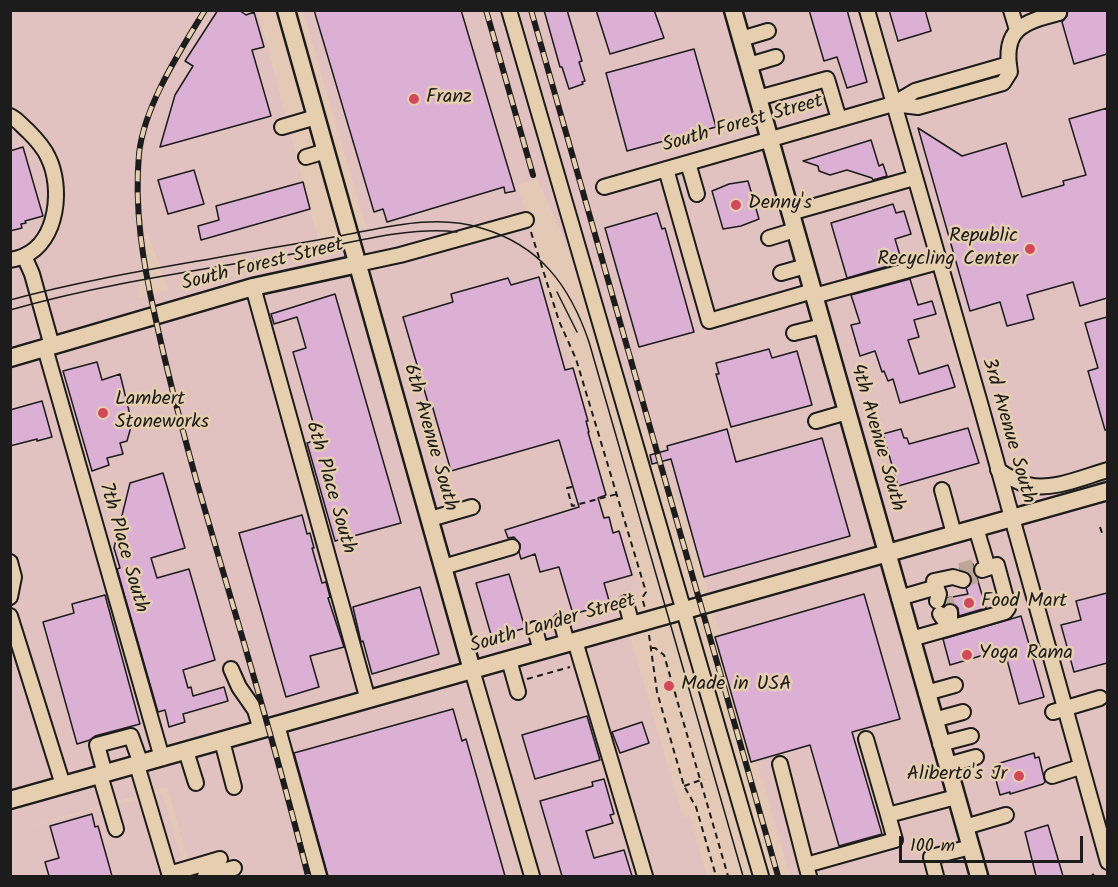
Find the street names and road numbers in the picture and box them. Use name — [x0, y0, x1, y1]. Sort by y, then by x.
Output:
street label: South Forest Street — [660, 91, 826, 159]
street label: South Forest Street — [180, 234, 346, 298]
street label: 3rd Avenue South — [975, 355, 1039, 507]
street label: 6th Avenue South — [396, 362, 462, 514]
street label: 4th Avenue South — [843, 362, 909, 514]
street label: 6th Place South — [299, 419, 359, 557]
street label: 7th Place South — [92, 480, 152, 616]
street label: South Lander Street — [467, 590, 639, 660]

